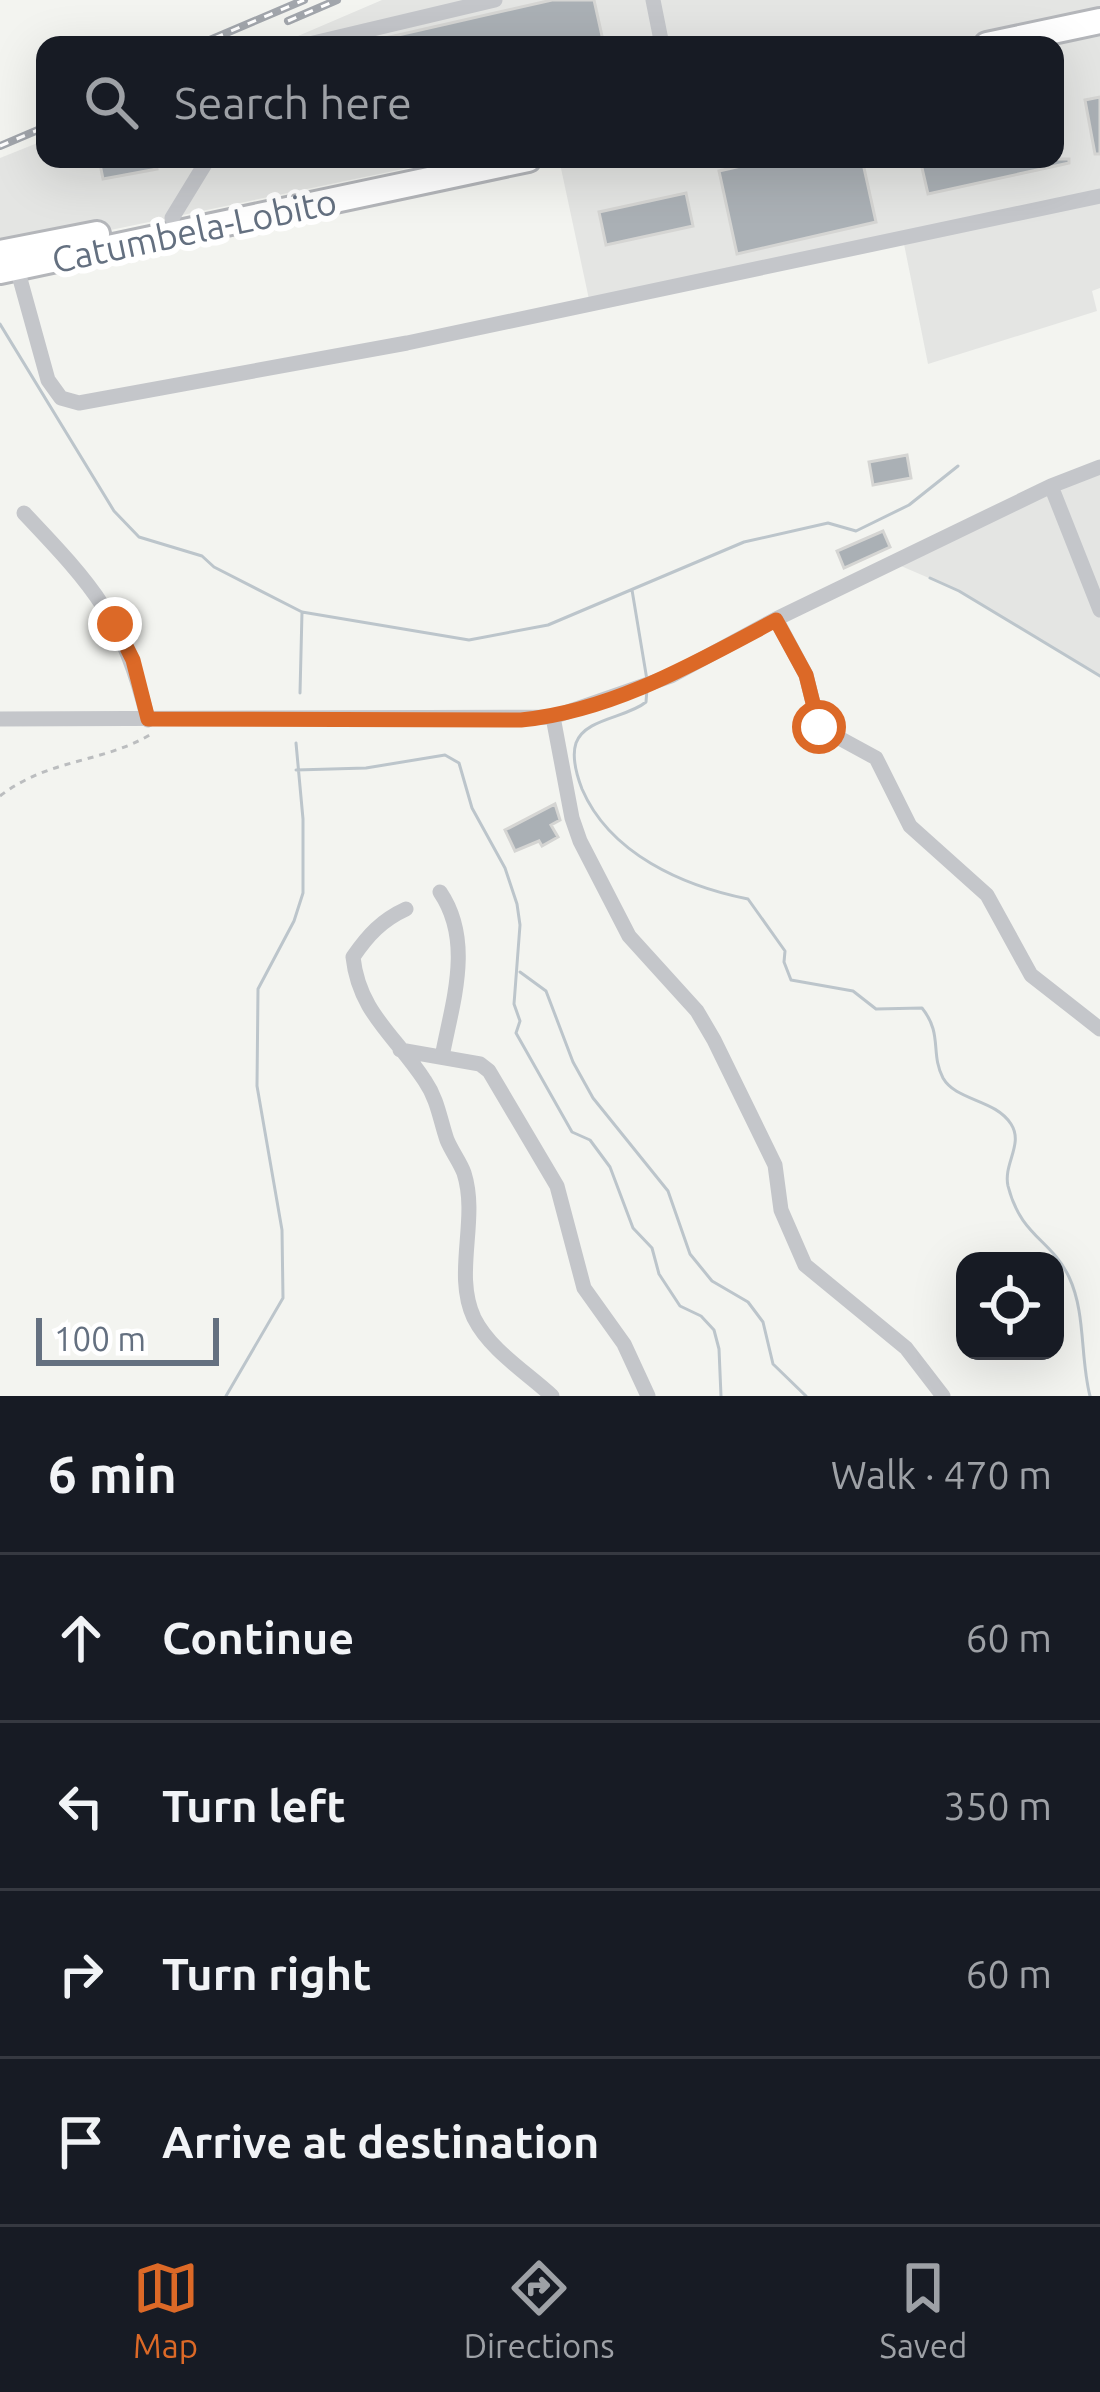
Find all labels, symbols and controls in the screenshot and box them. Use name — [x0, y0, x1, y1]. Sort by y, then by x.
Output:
search box — [36, 36, 1064, 168]
icon: search — [78, 69, 144, 135]
text: Search here — [174, 77, 412, 128]
street label: Catumbela-Lobito — [48, 180, 340, 280]
route end — [88, 597, 142, 651]
route start — [792, 700, 846, 754]
map controls — [956, 1252, 1064, 1360]
button: locate — [956, 1252, 1064, 1360]
scale bar — [36, 1312, 219, 1365]
text: 100 m — [54, 1320, 146, 1357]
text: 6 min — [48, 1445, 177, 1503]
text: Walk · 470 m — [831, 1453, 1052, 1496]
icon: ahead — [48, 1605, 114, 1671]
text: Continue — [162, 1612, 354, 1663]
text: 60 m — [965, 1616, 1052, 1659]
icon: left — [48, 1773, 114, 1839]
text: Turn left — [162, 1780, 346, 1831]
text: 350 m — [943, 1784, 1052, 1827]
icon: right — [48, 1941, 114, 2007]
text: Turn right — [162, 1948, 371, 1999]
text: 60 m — [965, 1952, 1052, 1995]
icon: arrive — [48, 2109, 114, 2175]
text: Arrive at destination — [162, 2116, 599, 2167]
tab: Map — [133, 2255, 199, 2364]
tab: Directions — [464, 2255, 614, 2364]
tab: Saved — [880, 2255, 967, 2364]

